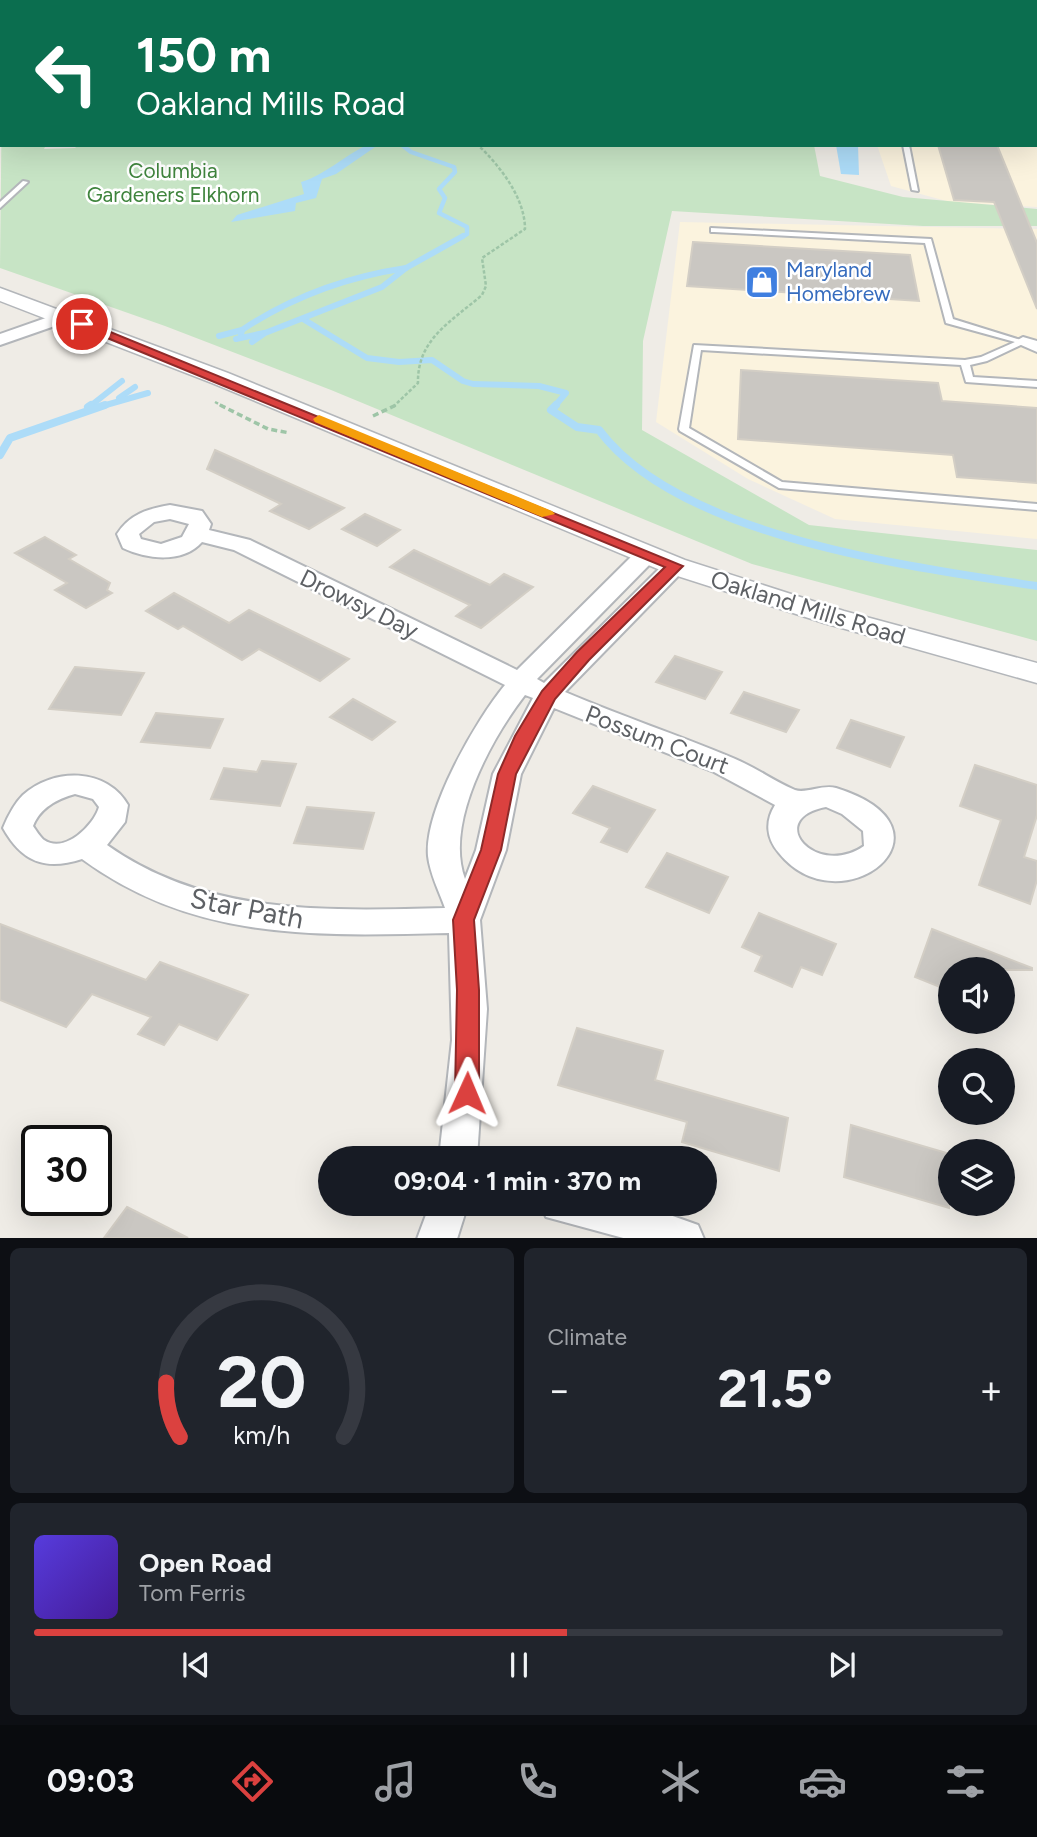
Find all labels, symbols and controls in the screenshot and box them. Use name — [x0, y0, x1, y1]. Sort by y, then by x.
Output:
text: 150 m — [136, 25, 271, 84]
icon: left — [21, 28, 112, 119]
text: Oakland Mills Road — [136, 85, 406, 123]
park label: Columbia Gardeners Elkhorn — [87, 158, 259, 207]
place label: Maryland Homebrew — [786, 257, 891, 306]
shop icon: Maryland Homebrew — [743, 263, 781, 301]
pin — [52, 294, 112, 354]
icon: arrive — [63, 305, 101, 343]
street label: Drowsy Day — [295, 562, 423, 645]
street label: Oakland Mills Road — [707, 564, 909, 651]
street label: Possum Court — [581, 699, 733, 780]
street label: Star Path — [187, 880, 307, 936]
map controls — [938, 957, 1015, 1216]
button: sound — [938, 957, 1015, 1034]
button: search — [938, 1048, 1015, 1125]
position arrow — [430, 1056, 504, 1130]
speed limit sign: 30 — [21, 1125, 112, 1216]
button: layers — [938, 1139, 1015, 1216]
text: 09:04 · 1 min · 370 m — [394, 1165, 641, 1197]
text: Climate — [548, 1323, 627, 1351]
text: 20 — [217, 1338, 306, 1425]
text: 21.5° — [718, 1358, 833, 1420]
text: − — [548, 1367, 571, 1413]
text: + — [979, 1367, 1003, 1413]
text: km/h — [233, 1419, 290, 1449]
text: Open Road — [139, 1547, 272, 1579]
text: Tom Ferris — [139, 1579, 245, 1607]
icon: previous — [177, 1646, 215, 1684]
icon: pause — [500, 1646, 538, 1684]
icon: next — [823, 1646, 861, 1684]
icon: directions — [228, 1757, 277, 1806]
icon: music — [371, 1757, 420, 1806]
icon: phone — [513, 1757, 562, 1806]
icon: climate — [656, 1757, 705, 1806]
icon: car — [798, 1757, 847, 1806]
icon: filters — [941, 1757, 990, 1806]
text: 09:03 — [47, 1762, 134, 1800]

